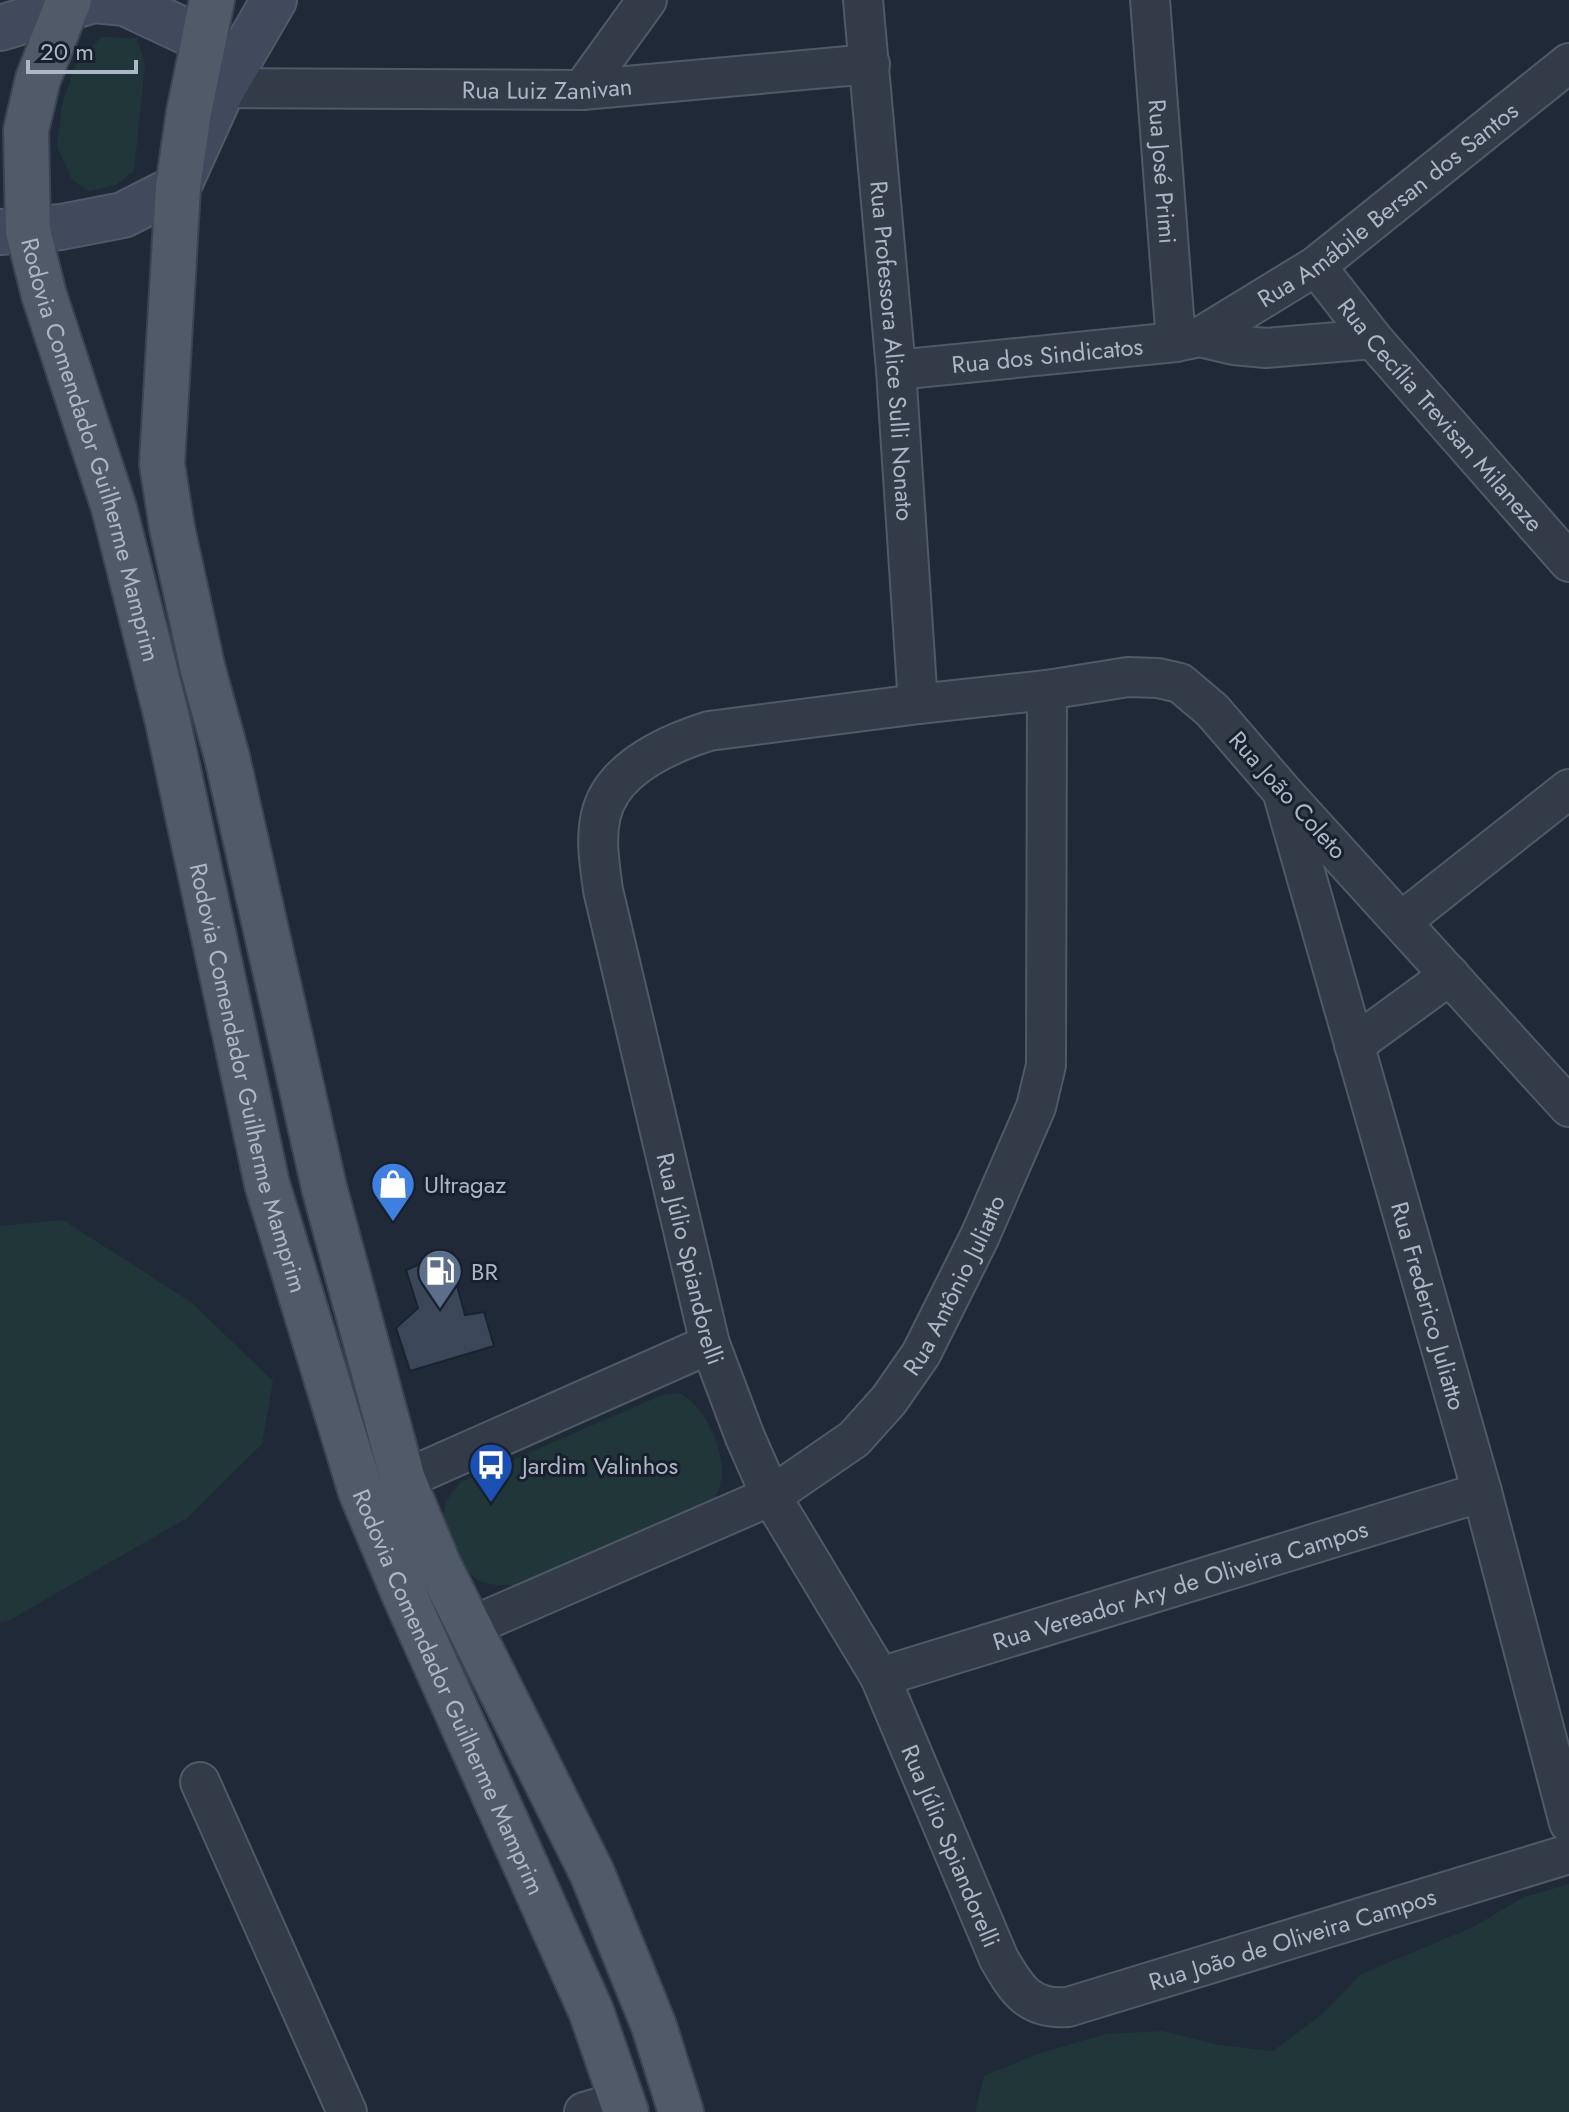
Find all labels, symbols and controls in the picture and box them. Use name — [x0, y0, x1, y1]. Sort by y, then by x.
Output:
scale bar — [28, 24, 136, 74]
text: 20 m — [40, 34, 94, 69]
street label: Rua Luiz Zanivan — [462, 68, 634, 108]
street label: Rua Amábile Bersan dos Santos — [1250, 93, 1525, 316]
street label: Rua José Primi — [1140, 98, 1186, 245]
street label: Rua Professora Alice Sulli Nonato — [862, 179, 923, 522]
street label: Rodovia Comendador Guilherme Mamprim — [13, 234, 170, 665]
street label: Rua Cecília Trevisan Milaneze — [1329, 290, 1552, 539]
street label: Rua dos Sindicatos — [950, 328, 1145, 382]
street label: Rua João Coleto — [1221, 723, 1355, 867]
street label: Rodovia Comendador Guilherme Mamprim — [181, 860, 317, 1297]
street label: Rua Júlio Spiandorelli — [648, 1149, 734, 1370]
shop icon: Ultragaz — [369, 1160, 417, 1223]
place label: Ultragaz — [424, 1167, 506, 1202]
street label: Rua Antônio Juliatto — [894, 1189, 1013, 1382]
street label: Rua Frederico Juliatto — [1382, 1197, 1475, 1414]
fuel station icon: BR — [416, 1247, 464, 1310]
place label: BR — [471, 1254, 498, 1289]
bus stop icon: Jardim Valinhos — [467, 1441, 515, 1504]
place label: Jardim Valinhos — [519, 1448, 678, 1483]
street label: Rodovia Comendador Guilherme Mamprim — [344, 1483, 554, 1900]
street label: Rua Vereador Ary de Oliveira Campos — [988, 1511, 1372, 1659]
street label: Rua Júlio Spiandorelli — [893, 1739, 1010, 1952]
street label: Rua João de Oliveira Campos — [1144, 1878, 1440, 1999]

